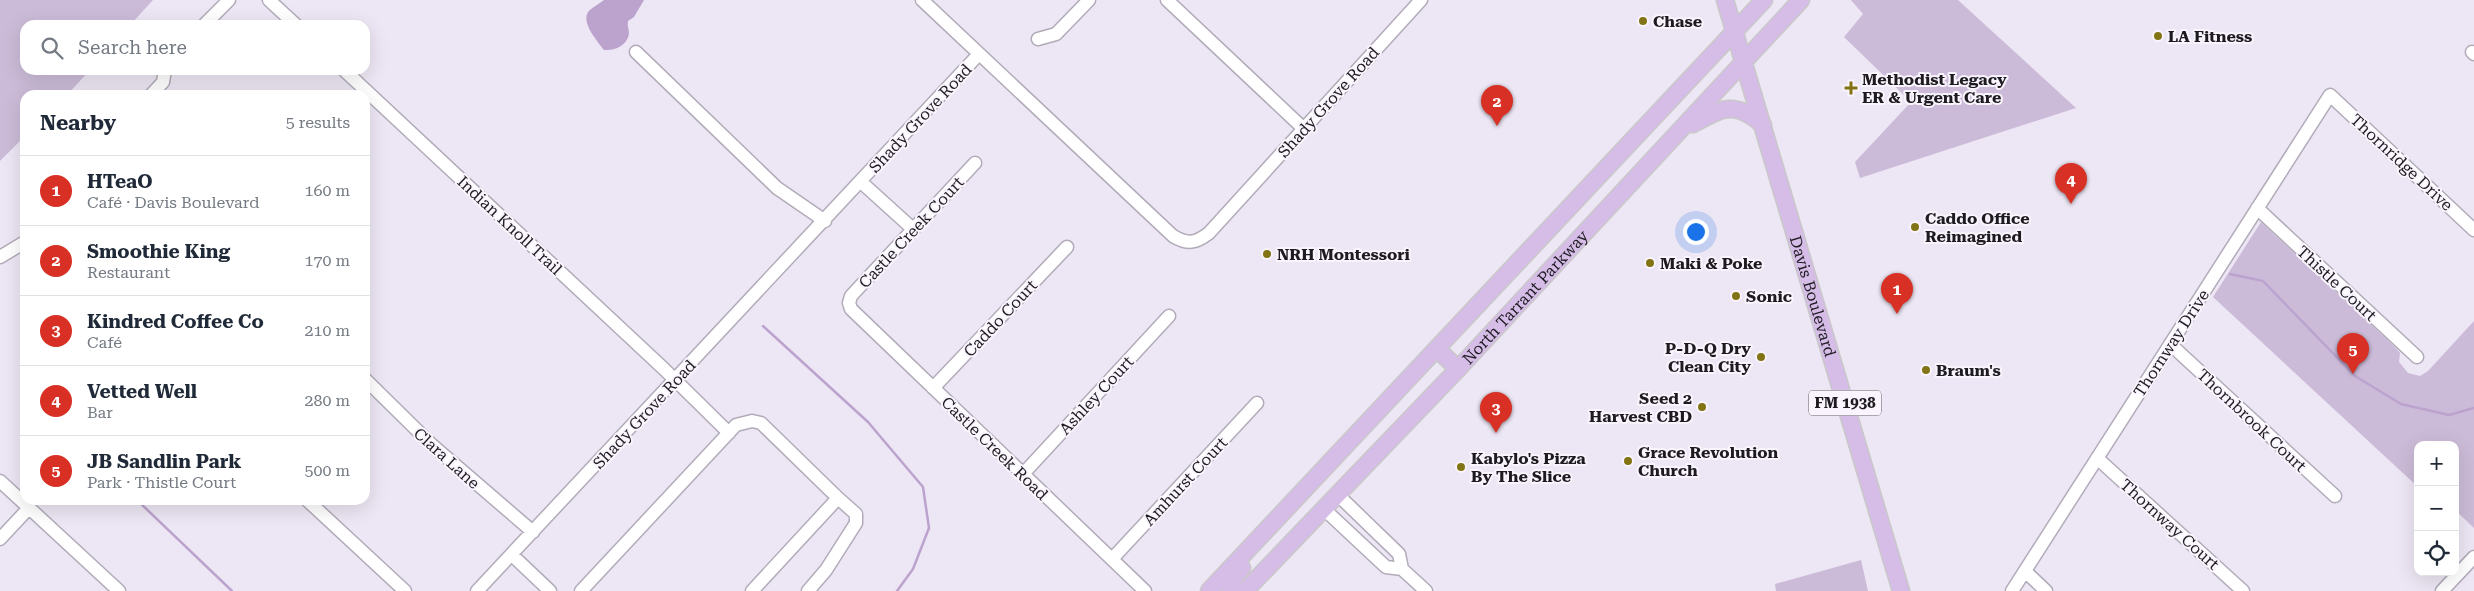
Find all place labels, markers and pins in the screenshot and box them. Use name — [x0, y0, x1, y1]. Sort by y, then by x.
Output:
place label: Chase — [1653, 12, 1702, 31]
marker: Chase — [1637, 15, 1649, 27]
place label: LA Fitness — [2168, 27, 2252, 46]
marker: LA Fitness — [2152, 30, 2164, 42]
place label: Methodist Legacy ER & Urgent Care — [1862, 70, 2007, 107]
marker: Methodist Legacy ER & Urgent Care — [1844, 81, 1858, 95]
pin: 2 — [1481, 85, 1513, 126]
pin: 4 — [2055, 163, 2087, 204]
place label: Caddo Office Reimagined — [1925, 209, 2030, 246]
marker: Caddo Office Reimagined — [1909, 221, 1921, 233]
place label: NRH Montessori — [1277, 245, 1411, 264]
marker: NRH Montessori — [1261, 248, 1273, 260]
place label: Maki & Poke — [1660, 254, 1763, 273]
marker: Maki & Poke — [1644, 257, 1656, 269]
pin: 1 — [1881, 273, 1913, 314]
place label: Sonic — [1746, 287, 1792, 306]
marker: Sonic — [1730, 290, 1742, 302]
pin: 5 — [2337, 333, 2369, 374]
place label: P-D-Q Dry Clean City — [1665, 339, 1751, 376]
marker: P-D-Q Dry Clean City — [1755, 351, 1767, 363]
place label: Braum's — [1936, 361, 2001, 380]
marker: Braum's — [1920, 364, 1932, 376]
place label: Seed 2 Harvest CBD — [1589, 389, 1692, 426]
pin: 3 — [1480, 392, 1512, 433]
marker: Seed 2 Harvest CBD — [1696, 401, 1708, 413]
place label: Grace Revolution Church — [1638, 443, 1779, 480]
place label: Kabylo's Pizza By The Slice — [1471, 449, 1586, 486]
marker: Grace Revolution Church — [1622, 455, 1634, 467]
marker: Kabylo's Pizza By The Slice — [1455, 461, 1467, 473]

